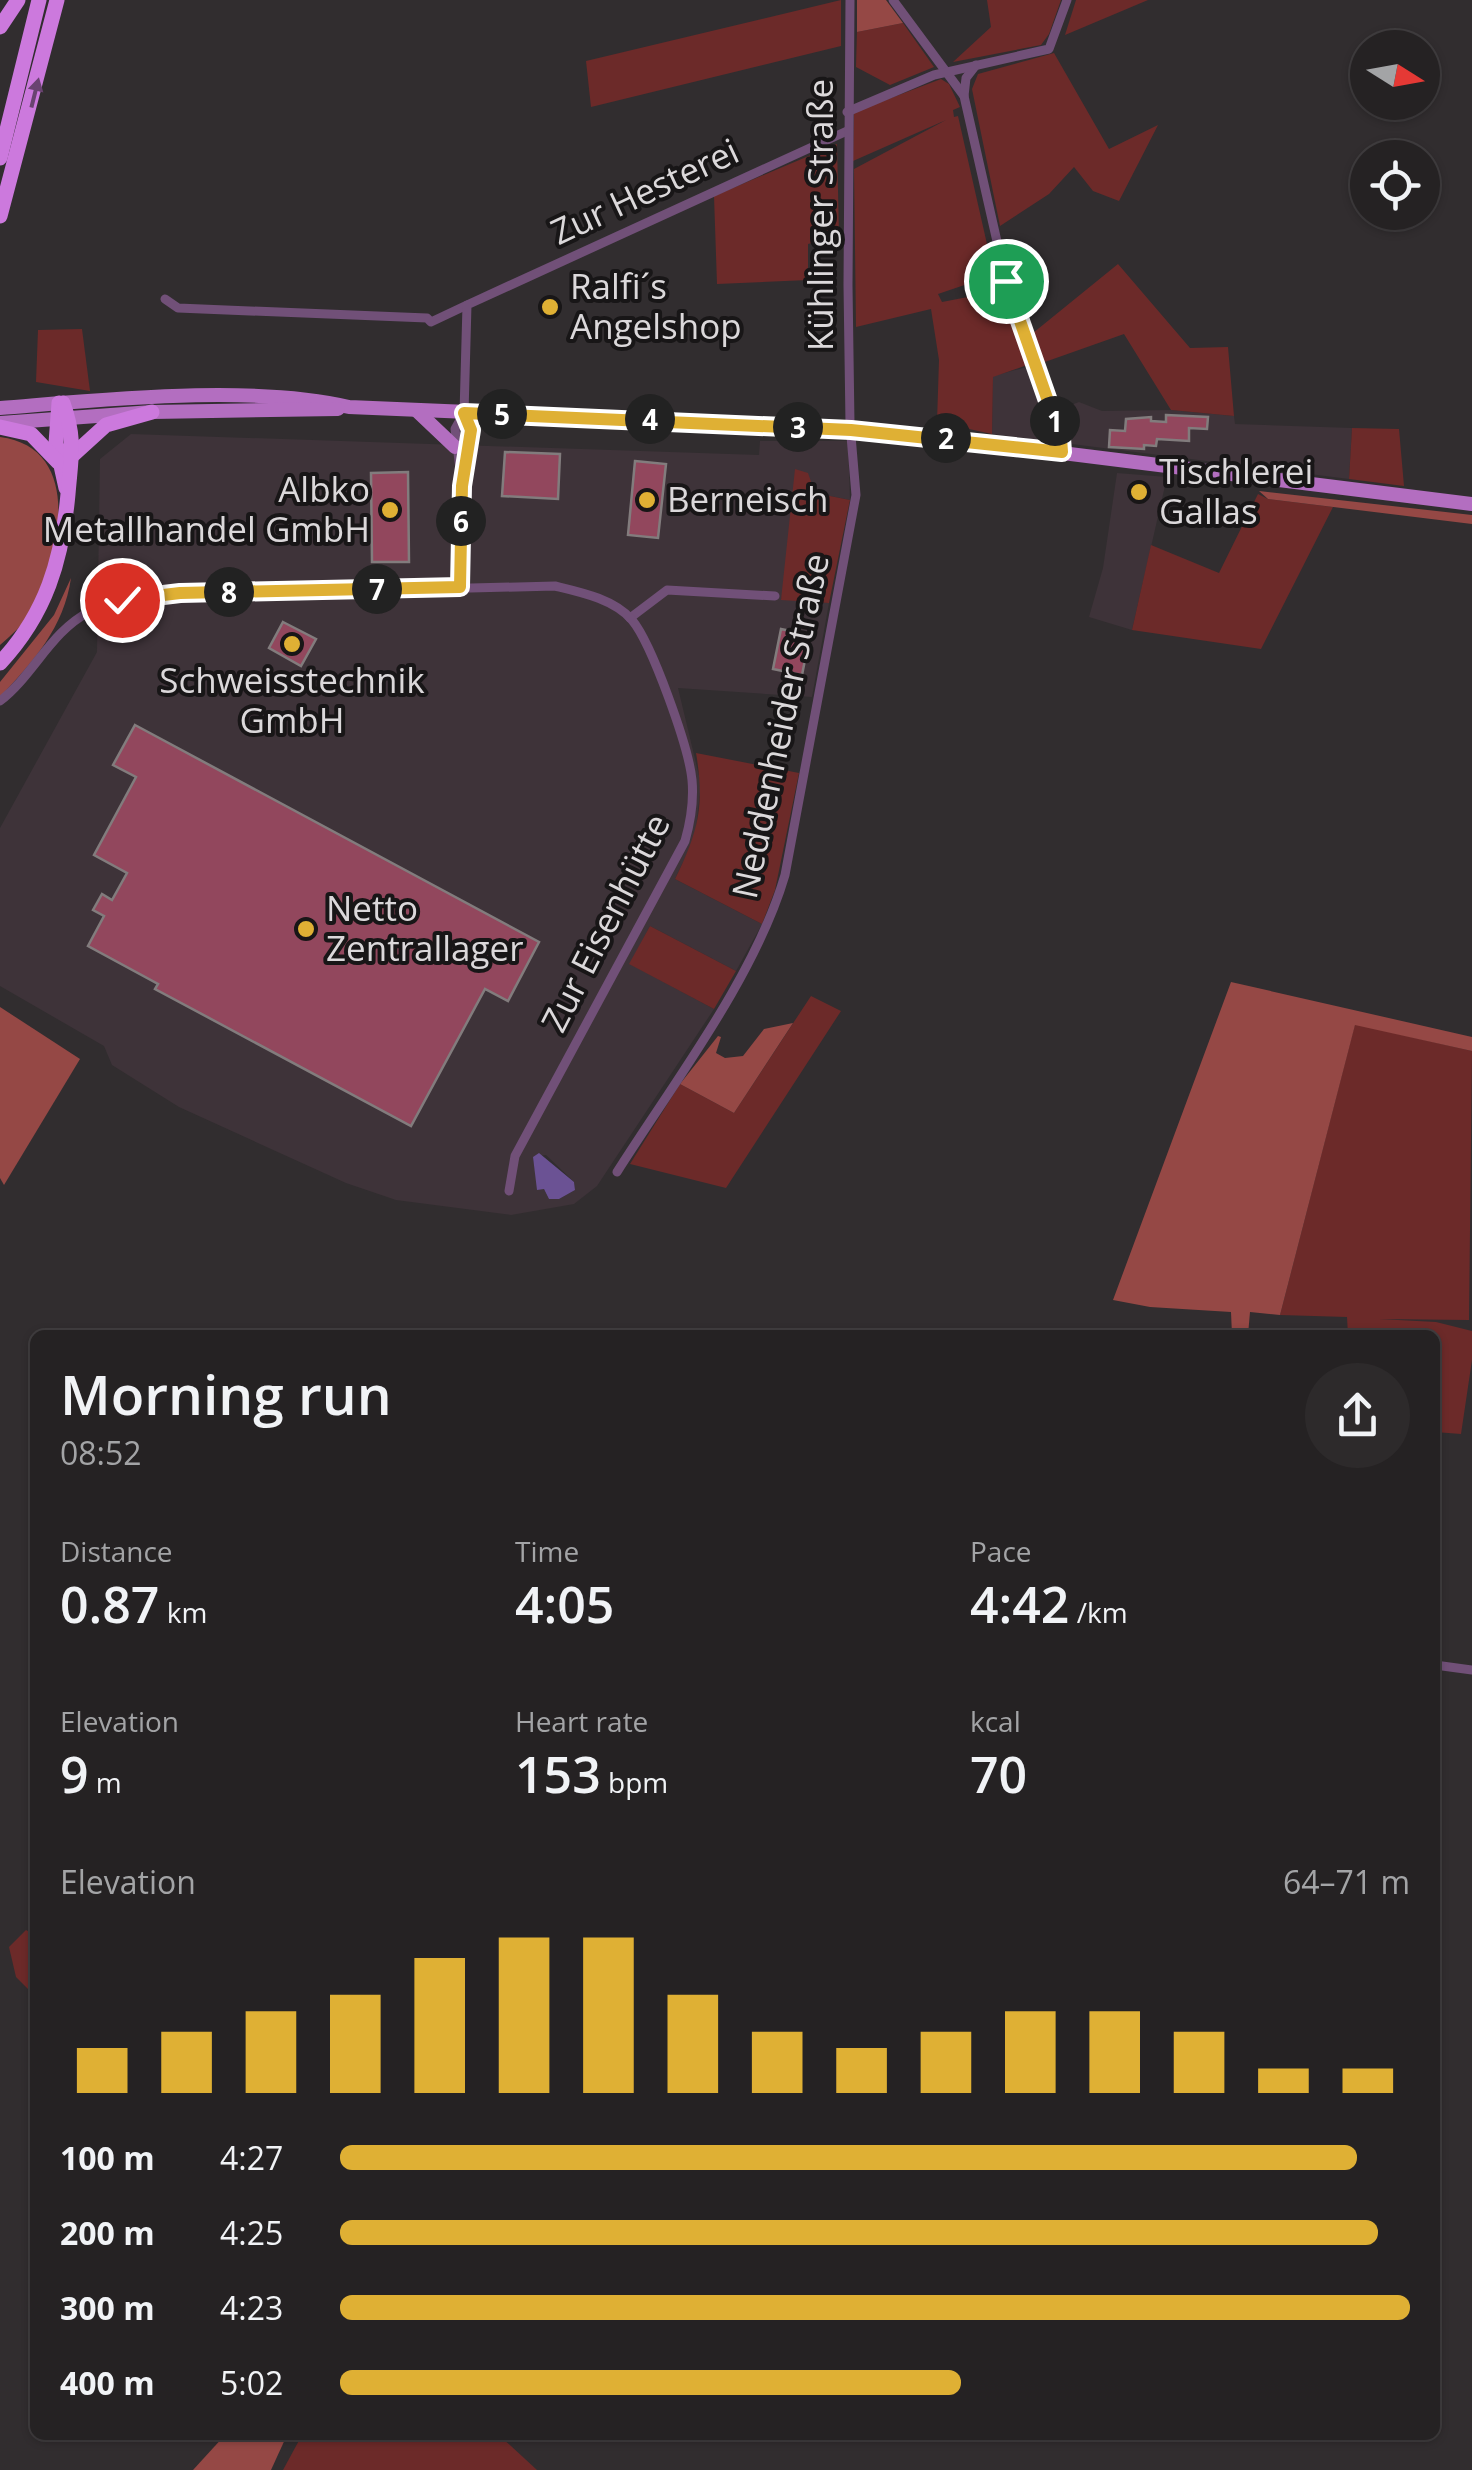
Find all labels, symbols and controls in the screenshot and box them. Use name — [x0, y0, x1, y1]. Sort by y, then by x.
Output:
north arrow — [1350, 30, 1440, 120]
map controls — [1350, 30, 1440, 230]
one-way arrow — [28, 77, 43, 108]
street label: Kühlinger Straße — [796, 79, 843, 351]
street label: Zur Hesterei — [543, 127, 746, 255]
button: locate — [1350, 140, 1440, 230]
pin — [964, 239, 1049, 324]
icon: arrive — [979, 254, 1034, 309]
place label: Ralfi´s Angelshop — [570, 262, 742, 349]
marker: Ralfi´s Angelshop — [539, 296, 561, 318]
pin: 5 — [477, 389, 527, 439]
pin: 4 — [625, 394, 675, 444]
text: 5 — [494, 395, 510, 433]
pin: 1 — [1030, 396, 1080, 446]
text: 4 — [642, 400, 658, 438]
pin: 3 — [773, 402, 823, 452]
text: 1 — [1047, 402, 1063, 440]
text: 3 — [790, 408, 806, 446]
pin: 2 — [921, 413, 971, 463]
text: 2 — [938, 419, 954, 457]
place label: Tischlerei Gallas — [1159, 447, 1313, 534]
place label: Albko Metallhandel GmbH — [43, 465, 370, 552]
place label: Berneisch — [667, 475, 828, 522]
marker: Tischlerei Gallas — [1128, 481, 1150, 503]
marker: Berneisch — [636, 489, 658, 511]
pin: 6 — [436, 496, 486, 546]
marker: Albko Metallhandel GmbH — [379, 499, 401, 521]
text: 6 — [453, 502, 469, 540]
street label: Neddenheider Straße — [720, 549, 839, 902]
pin — [80, 558, 165, 643]
pin: 7 — [352, 564, 402, 614]
pin: 8 — [204, 567, 254, 617]
text: 7 — [369, 570, 385, 608]
icon: check — [95, 573, 150, 628]
text: 8 — [221, 573, 237, 611]
marker: Schweisstechnik GmbH — [281, 633, 303, 655]
place label: Schweisstechnik GmbH — [159, 656, 425, 743]
street label: Zur Eisenhütte — [530, 805, 680, 1039]
place label: Netto Zentrallager — [326, 884, 523, 971]
marker: Netto Zentrallager — [295, 918, 317, 940]
text: Morning run — [60, 1356, 392, 1431]
button: share — [1305, 1363, 1410, 1468]
text: 08:52 — [60, 1431, 142, 1474]
text: Distance — [60, 1532, 173, 1570]
text: Time — [515, 1532, 579, 1570]
text: Pace — [970, 1532, 1032, 1570]
text: 0.87 — [60, 1570, 159, 1638]
text: 4:05 — [515, 1570, 614, 1638]
text: 4:42 — [970, 1570, 1069, 1638]
text: km — [159, 1593, 207, 1631]
text: /km — [1069, 1593, 1128, 1631]
text: Elevation — [60, 1702, 179, 1740]
text: Heart rate — [515, 1702, 648, 1740]
text: kcal — [970, 1702, 1021, 1740]
text: 9 — [60, 1740, 89, 1808]
text: 153 — [515, 1740, 601, 1808]
text: 70 — [970, 1740, 1027, 1808]
text: m — [89, 1763, 122, 1801]
text: bpm — [601, 1763, 668, 1801]
text: Elevation — [60, 1860, 196, 1903]
text: 64–71 m — [1283, 1860, 1410, 1903]
text: 100 m — [60, 2136, 155, 2179]
text: 4:27 — [220, 2136, 283, 2179]
text: 200 m — [60, 2211, 155, 2254]
text: 4:25 — [220, 2211, 283, 2254]
text: 300 m — [60, 2286, 155, 2329]
text: 4:23 — [220, 2286, 283, 2329]
text: 400 m — [60, 2361, 155, 2404]
text: 5:02 — [220, 2361, 283, 2404]

